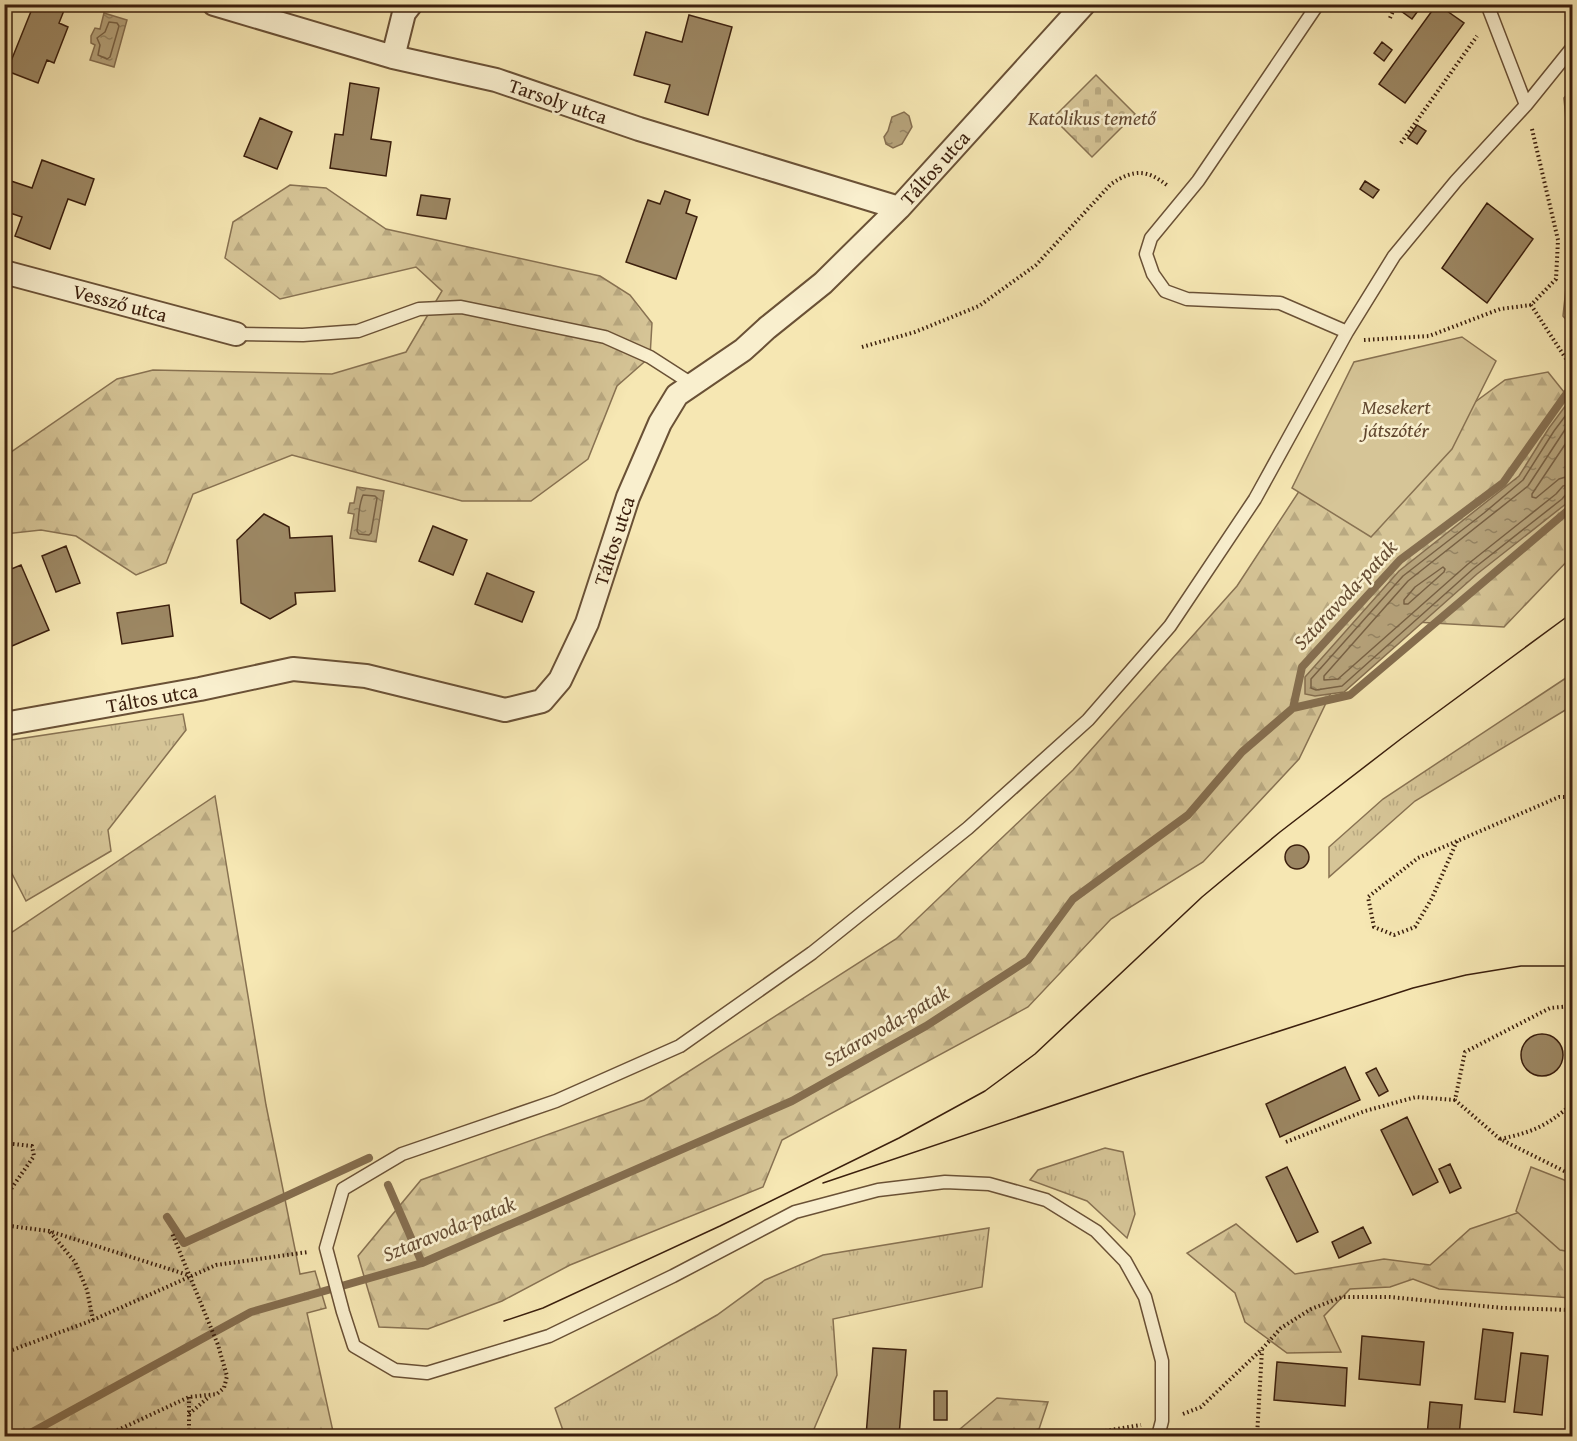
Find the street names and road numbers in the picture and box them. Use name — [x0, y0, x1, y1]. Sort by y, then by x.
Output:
street label: Tarsoly utca — [505, 70, 612, 131]
street label: Táltos utca — [893, 123, 977, 212]
street label: Vessző utca — [70, 276, 171, 329]
street label: Táltos utca — [586, 492, 642, 589]
street label: Táltos utca — [104, 675, 200, 720]

